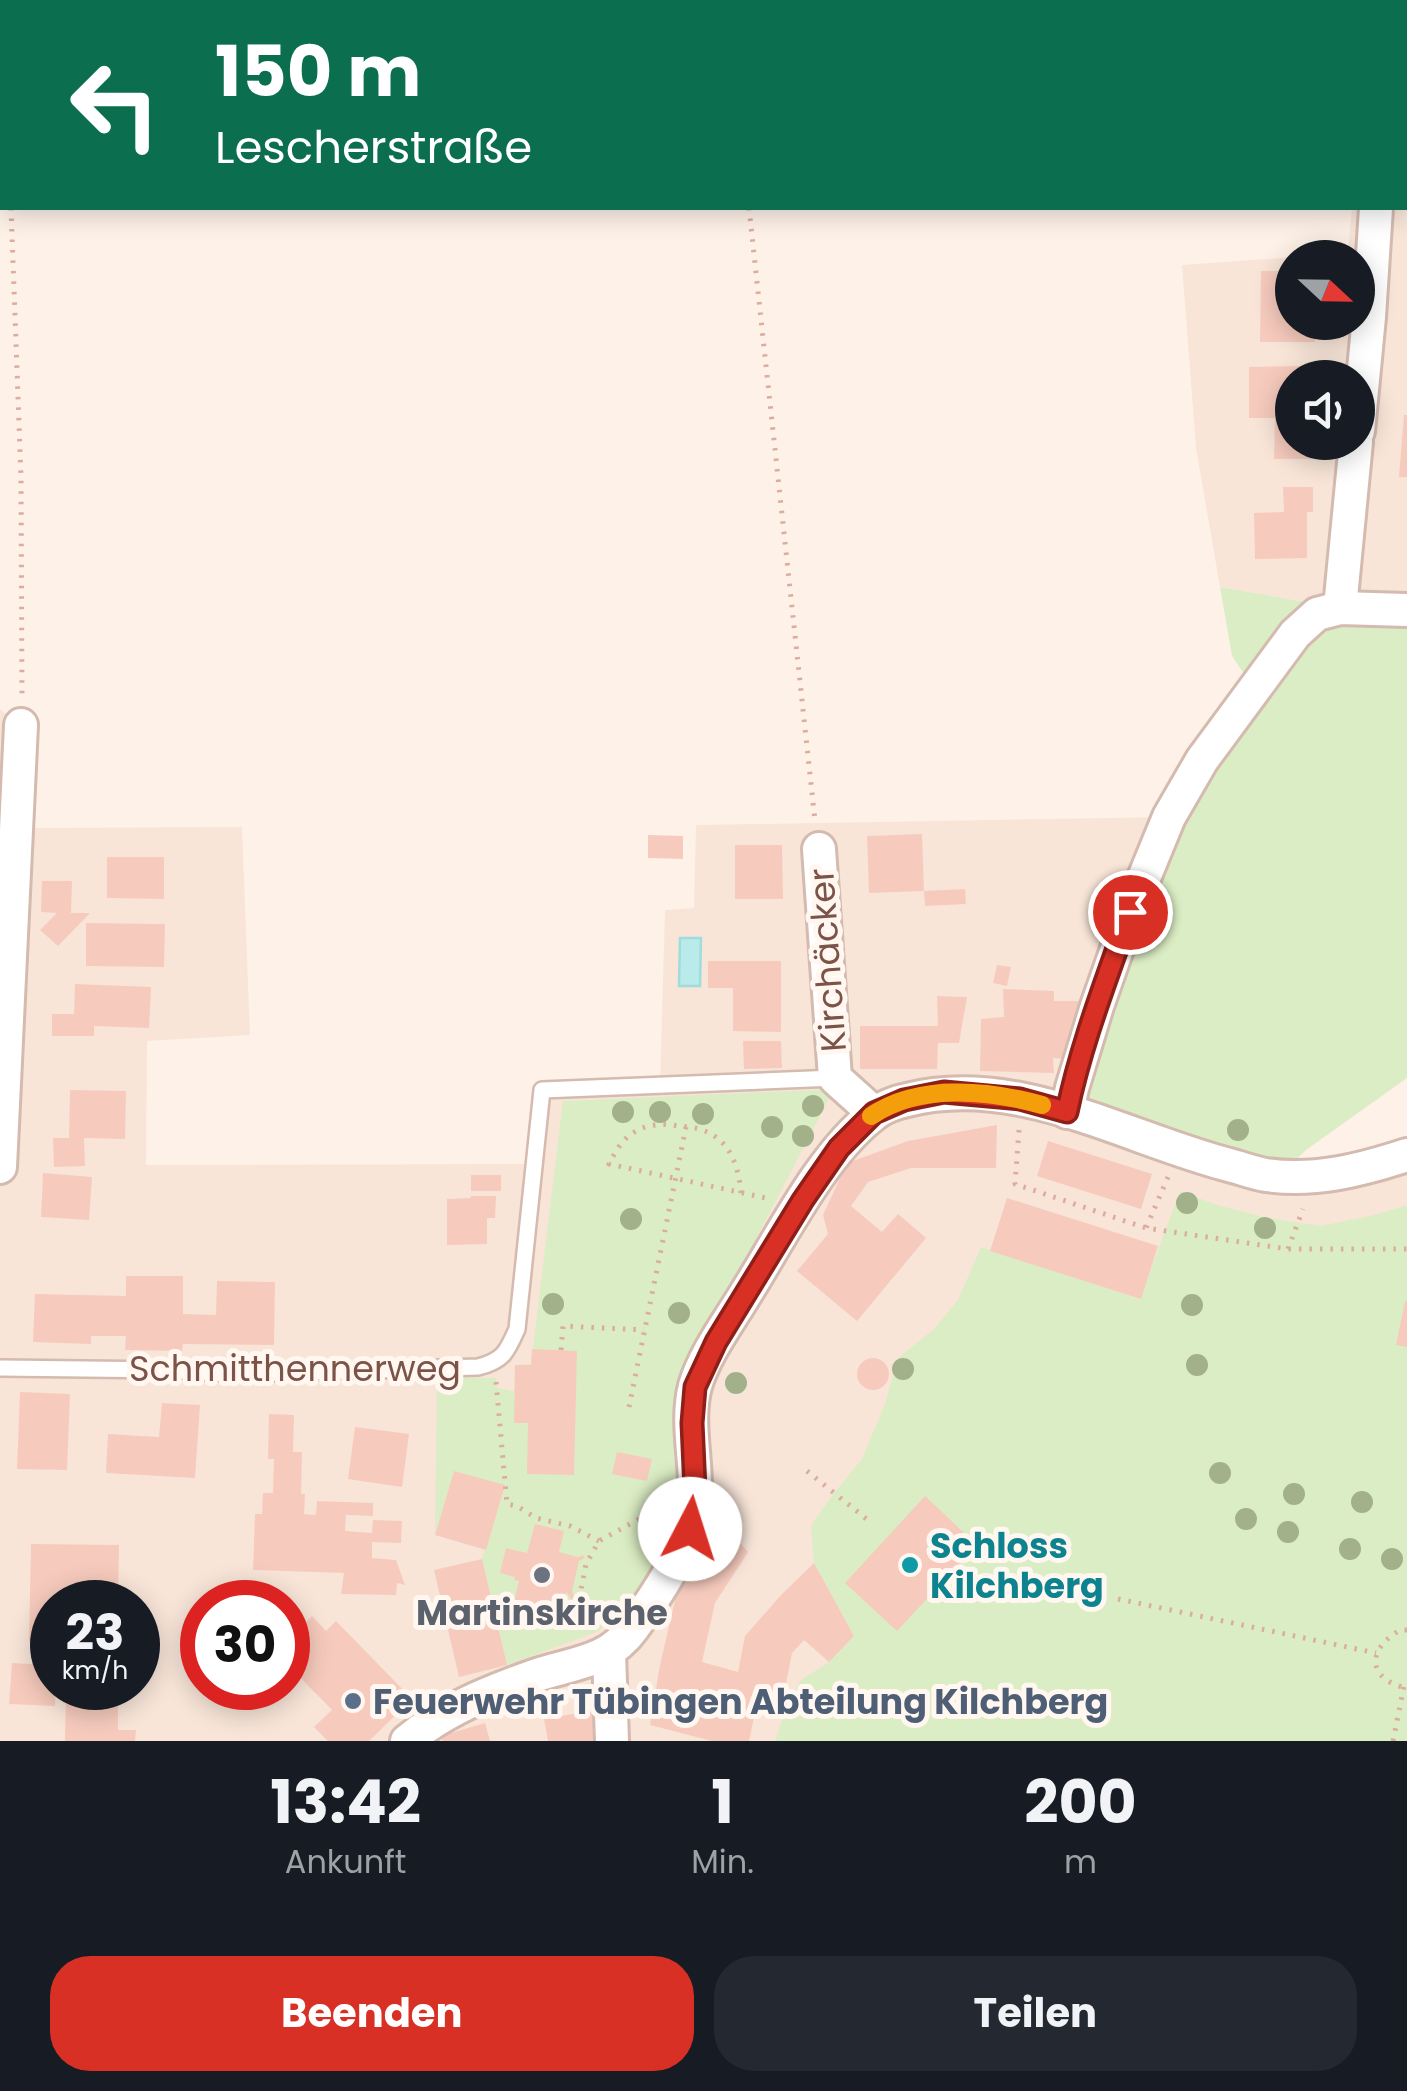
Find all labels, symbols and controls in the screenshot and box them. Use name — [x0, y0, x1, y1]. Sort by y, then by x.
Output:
text: 150 m — [215, 22, 421, 121]
icon: left — [50, 40, 180, 170]
text: Lescherstraße — [215, 116, 532, 179]
north arrow — [1275, 240, 1375, 340]
map controls — [1275, 240, 1375, 460]
button: sound — [1275, 360, 1375, 460]
street label: Kirchäcker — [796, 867, 858, 1053]
pin — [1088, 870, 1173, 955]
icon: arrive — [1103, 885, 1158, 940]
street label: Schmitthennerweg — [129, 1344, 461, 1393]
position arrow — [638, 1477, 742, 1581]
place label: Schloss Kilchberg — [930, 1521, 1104, 1610]
marker: Schloss Kilchberg — [899, 1554, 921, 1576]
marker: Martinskirche — [531, 1564, 553, 1586]
speed limit sign: 30 — [180, 1580, 310, 1710]
place label: Martinskirche — [416, 1588, 668, 1637]
text: 23 — [66, 1597, 124, 1668]
text: km/h — [62, 1653, 128, 1688]
place label: Feuerwehr Tübingen Abteilung Kilchberg — [373, 1677, 1108, 1726]
marker: Feuerwehr Tübingen Abteilung Kilchberg — [342, 1690, 364, 1712]
text: 13:42 — [270, 1760, 421, 1844]
text: 1 — [711, 1760, 734, 1844]
text: 200 — [1024, 1760, 1137, 1844]
text: Ankunft — [285, 1839, 406, 1884]
text: Min. — [691, 1839, 754, 1884]
text: m — [1064, 1839, 1097, 1884]
button: Beenden — [50, 1956, 694, 2071]
button: Teilen — [714, 1956, 1357, 2071]

